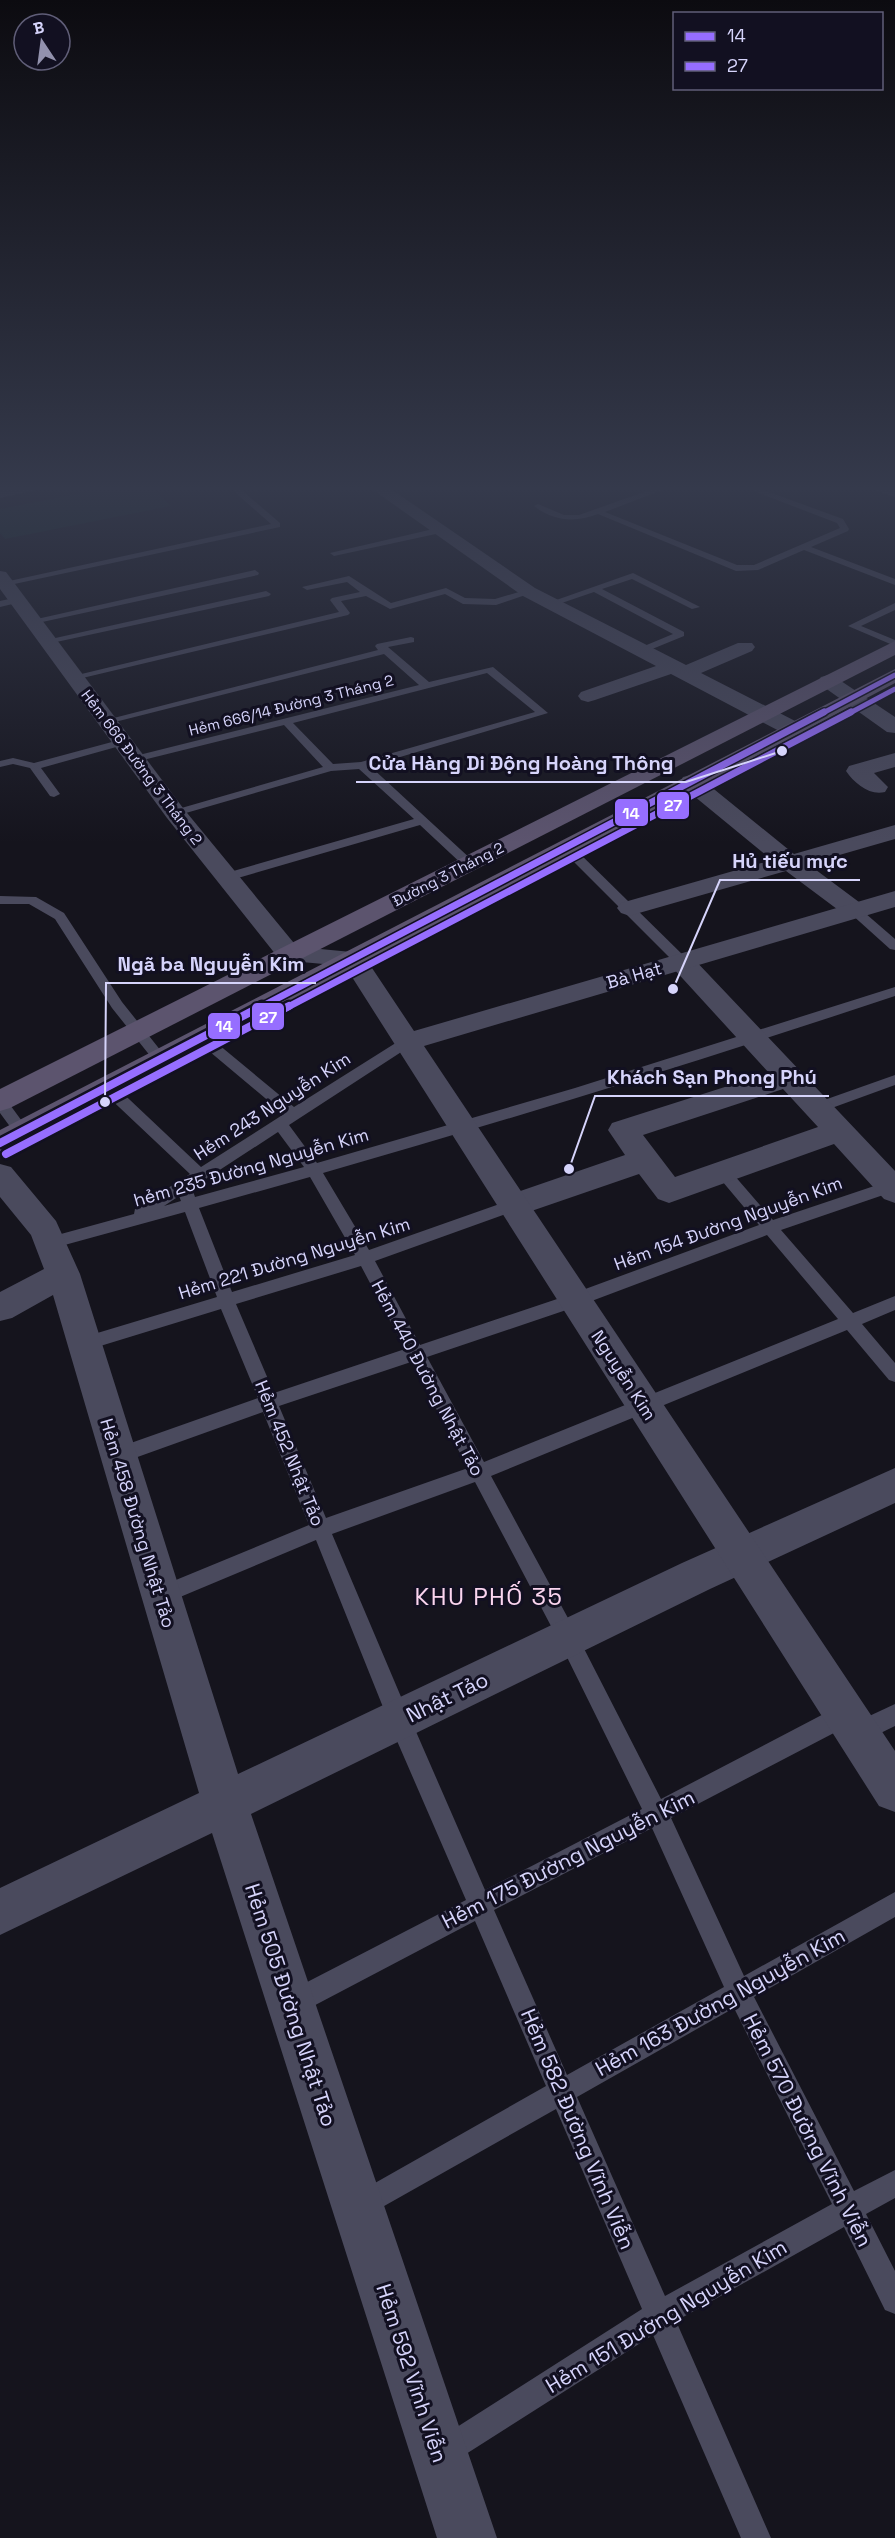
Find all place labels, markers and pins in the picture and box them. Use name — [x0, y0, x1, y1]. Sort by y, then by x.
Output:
callout: Cửa Hàng Di Động Hoàng Thông — [356, 744, 686, 782]
callout: Hủ tiếu mực — [720, 842, 860, 880]
callout: Ngã ba Nguyễn Kim — [106, 945, 316, 983]
callout: Khách Sạn Phong Phú — [595, 1058, 829, 1096]

